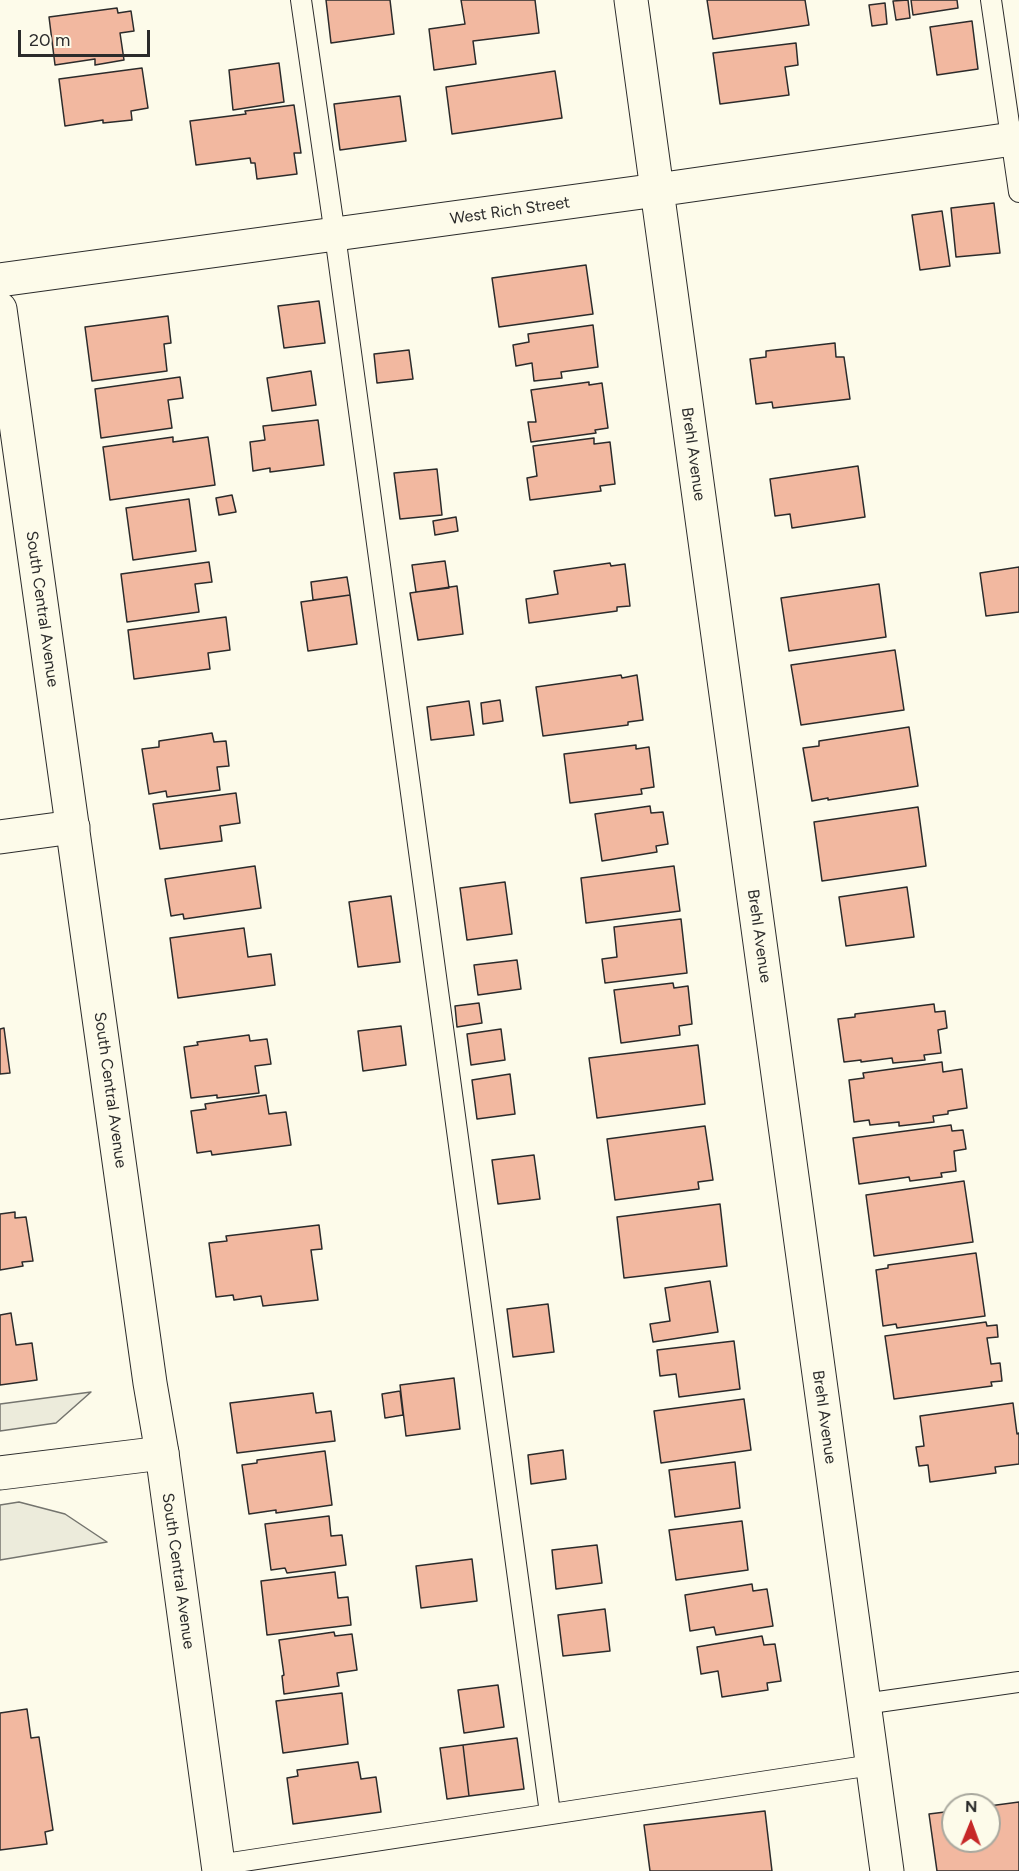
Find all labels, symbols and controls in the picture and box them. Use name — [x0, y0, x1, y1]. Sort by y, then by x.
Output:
scale bar — [21, 18, 153, 56]
text: 20 m — [29, 29, 70, 51]
street label: West Rich Street — [449, 193, 571, 229]
street label: Brehl Avenue — [677, 406, 709, 502]
street label: South Central Avenue — [22, 530, 62, 688]
street label: Brehl Avenue — [743, 888, 775, 984]
street label: South Central Avenue — [90, 1011, 130, 1169]
street label: Brehl Avenue — [808, 1369, 840, 1465]
street label: South Central Avenue — [158, 1492, 198, 1650]
north arrow — [941, 1793, 1001, 1853]
text: N — [965, 1797, 978, 1816]

